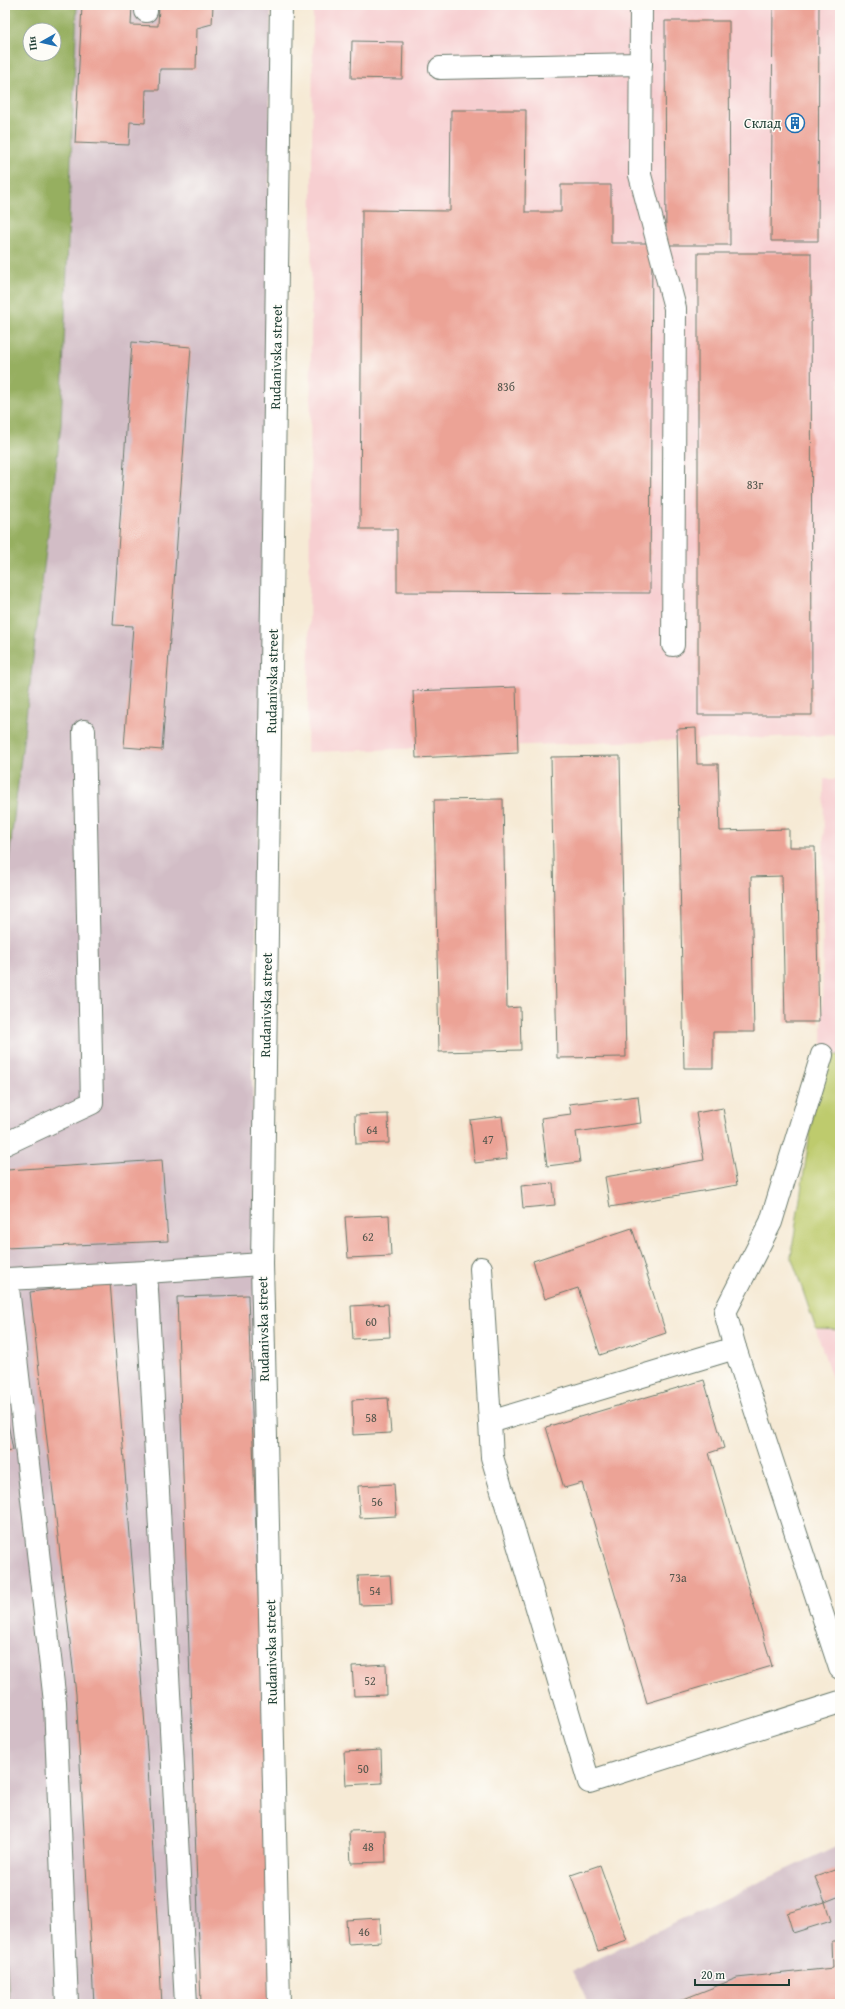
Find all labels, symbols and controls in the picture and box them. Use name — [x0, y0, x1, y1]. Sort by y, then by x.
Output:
north arrow — [22, 22, 62, 62]
text: Пн — [23, 35, 41, 52]
building icon: Склад — [784, 112, 806, 134]
place label: Склад — [744, 113, 781, 133]
street label: Rudanivska street — [265, 304, 287, 410]
house number: 83б — [497, 378, 515, 395]
house number: 83г — [747, 476, 763, 493]
street label: Rudanivska street — [261, 628, 283, 734]
street label: Rudanivska street — [255, 952, 277, 1058]
house number: 64 — [366, 1121, 378, 1138]
house number: 47 — [482, 1131, 494, 1148]
house number: 62 — [362, 1228, 374, 1245]
street label: Rudanivska street — [252, 1276, 274, 1382]
house number: 60 — [365, 1313, 377, 1330]
house number: 58 — [365, 1409, 377, 1426]
house number: 56 — [371, 1493, 383, 1510]
house number: 73а — [669, 1569, 687, 1586]
house number: 54 — [369, 1582, 381, 1599]
street label: Rudanivska street — [260, 1599, 282, 1705]
house number: 52 — [364, 1672, 376, 1689]
house number: 50 — [357, 1760, 369, 1777]
house number: 48 — [362, 1838, 374, 1855]
house number: 46 — [358, 1923, 370, 1940]
scale bar — [695, 1961, 789, 1987]
text: 20 m — [701, 1966, 725, 1983]

